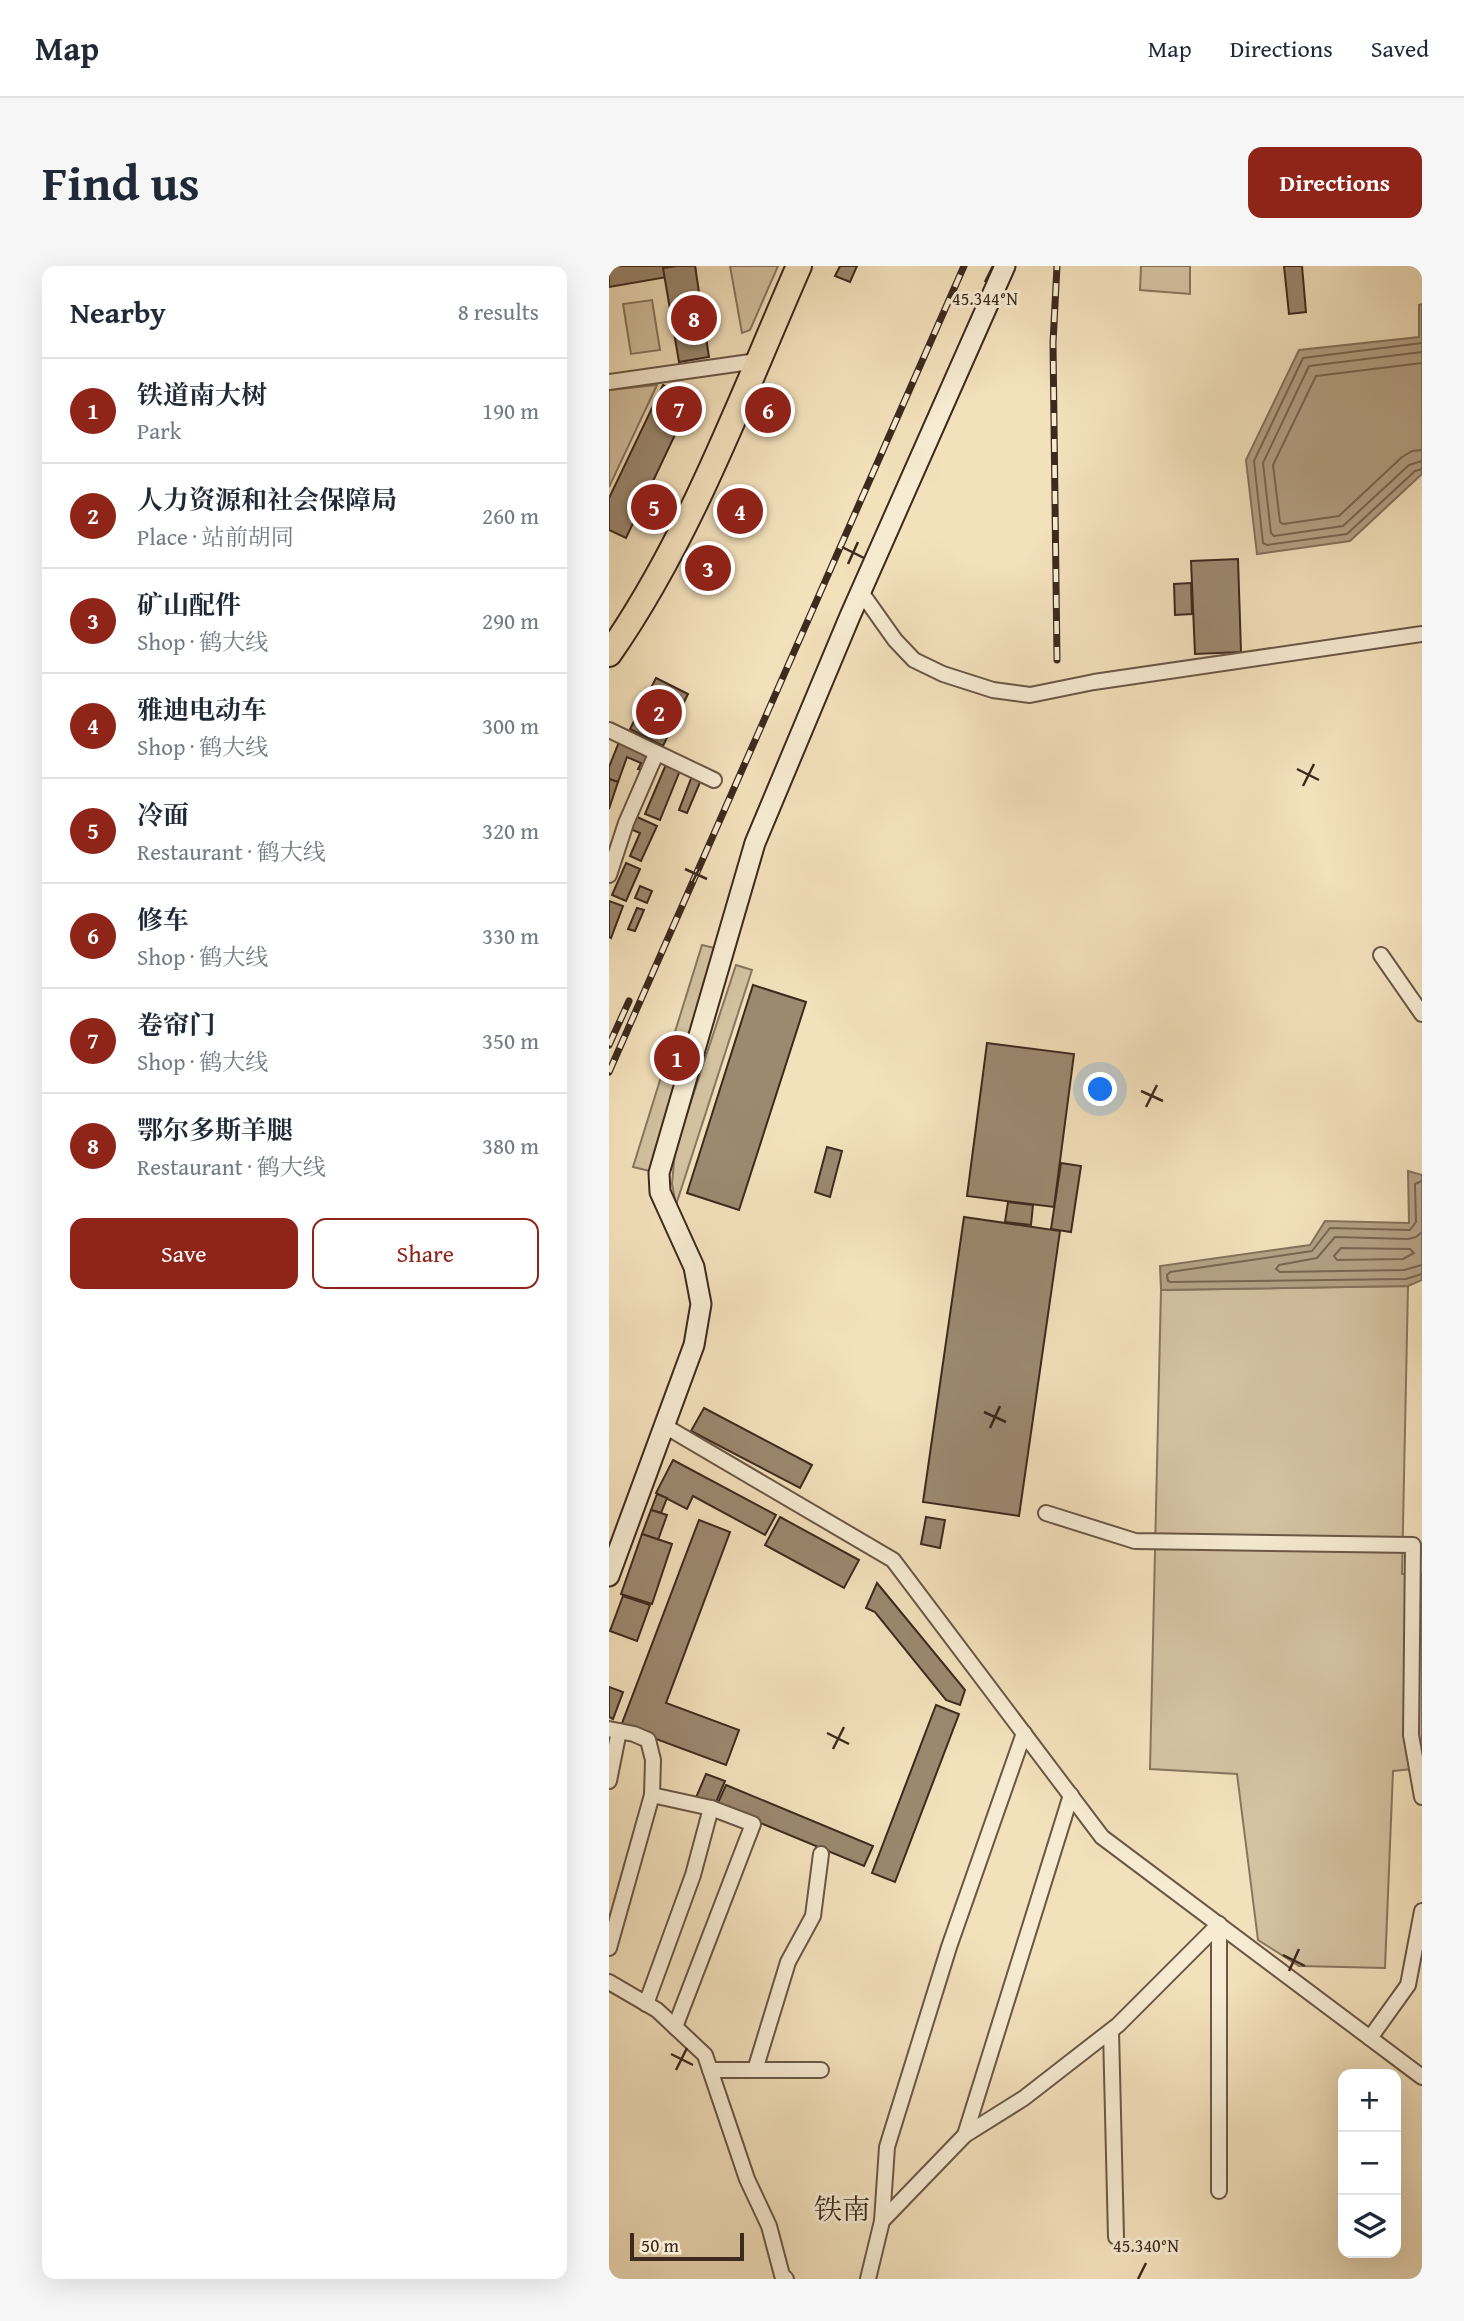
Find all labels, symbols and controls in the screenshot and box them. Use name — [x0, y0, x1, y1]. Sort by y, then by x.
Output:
text: Map — [35, 24, 99, 72]
text: Map — [1148, 31, 1192, 66]
text: Directions — [1230, 31, 1333, 66]
text: Saved — [1371, 31, 1429, 66]
text: Find us — [42, 146, 200, 218]
button: Directions — [1248, 147, 1422, 218]
text: 45.344°N — [952, 285, 1018, 312]
text: Nearby — [70, 290, 166, 334]
pin: 8 — [671, 292, 717, 344]
text: 8 results — [458, 295, 539, 328]
text: 铁道南大树 — [137, 375, 267, 414]
pin: 7 — [656, 383, 702, 435]
pin: 6 — [745, 384, 791, 436]
text: 1 — [87, 394, 99, 427]
text: 190 m — [482, 394, 539, 427]
text: Park — [137, 414, 181, 447]
text: 人力资源和社会保障局 — [137, 480, 397, 519]
pin: 5 — [631, 481, 677, 533]
pin: 4 — [717, 485, 763, 537]
text: 2 — [87, 499, 99, 532]
text: 260 m — [482, 499, 539, 532]
text: Place · 站前胡同 — [137, 520, 294, 553]
pin: 3 — [685, 542, 731, 594]
text: 矿山配件 — [137, 585, 241, 624]
text: 3 — [87, 604, 99, 637]
text: 290 m — [482, 604, 539, 637]
text: Shop · 鹤大线 — [137, 625, 268, 658]
pin: 2 — [636, 686, 682, 738]
text: 雅迪电动车 — [137, 690, 267, 729]
text: 4 — [87, 709, 99, 742]
text: 300 m — [482, 709, 539, 742]
text: Shop · 鹤大线 — [137, 730, 268, 763]
text: 冷面 — [137, 795, 189, 834]
text: 5 — [87, 814, 99, 847]
text: 320 m — [482, 814, 539, 847]
text: Restaurant · 鹤大线 — [137, 835, 326, 868]
text: 修车 — [137, 900, 189, 939]
text: 6 — [87, 919, 99, 952]
text: 330 m — [482, 919, 539, 952]
text: Shop · 鹤大线 — [137, 940, 268, 973]
text: 卷帘门 — [137, 1005, 215, 1044]
text: 7 — [87, 1024, 99, 1057]
text: 350 m — [482, 1024, 539, 1057]
pin: 1 — [654, 1032, 700, 1084]
text: Shop · 鹤大线 — [137, 1045, 268, 1078]
your location — [1083, 1072, 1117, 1106]
text: 鄂尔多斯羊腿 — [137, 1110, 293, 1149]
text: 8 — [87, 1129, 99, 1162]
text: 380 m — [482, 1129, 539, 1162]
text: Restaurant · 鹤大线 — [137, 1150, 326, 1183]
button: Save — [70, 1218, 298, 1289]
button: Share — [312, 1218, 539, 1289]
map controls — [1338, 2069, 1401, 2258]
button: + — [1338, 2069, 1401, 2132]
button: − — [1338, 2132, 1401, 2195]
district label: 铁南 — [814, 2188, 870, 2229]
button: layers — [1338, 2195, 1401, 2258]
scale bar — [630, 2230, 744, 2262]
text: 50 m — [641, 2231, 679, 2259]
text: 45.340°N — [1113, 2232, 1179, 2259]

